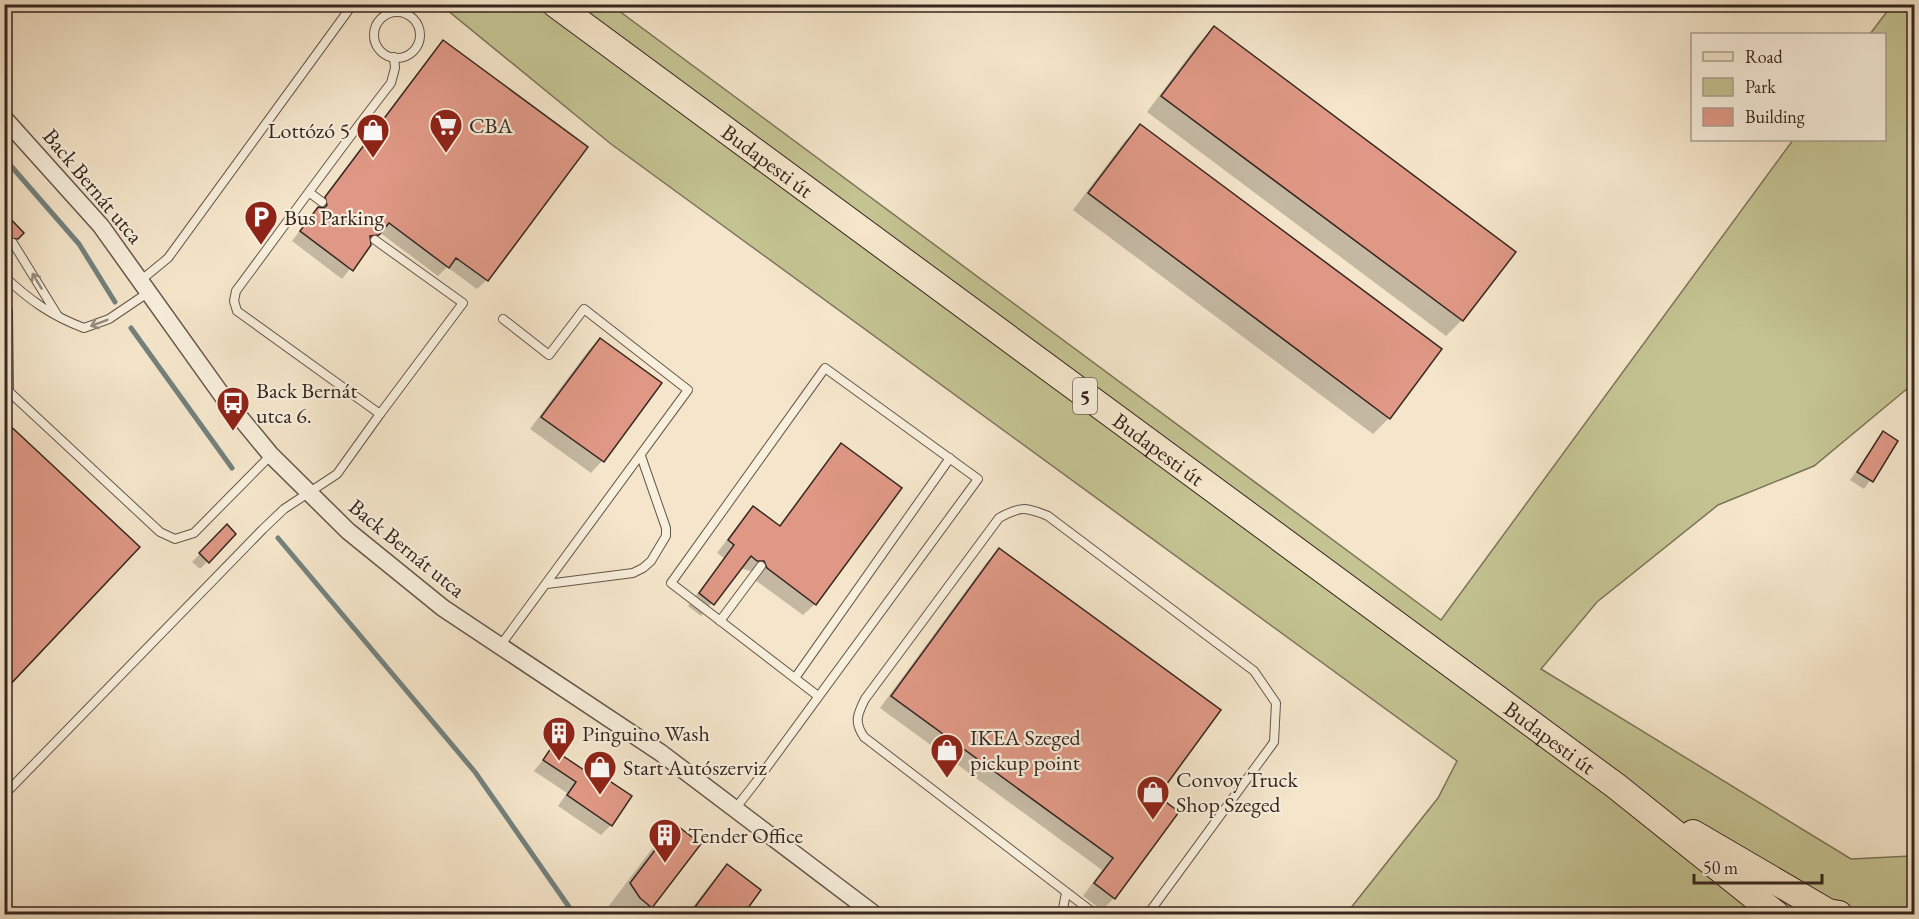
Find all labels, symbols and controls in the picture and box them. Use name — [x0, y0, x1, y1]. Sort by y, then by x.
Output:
legend — [1691, 33, 1886, 141]
text: Road — [1745, 45, 1784, 68]
text: Park — [1745, 75, 1776, 98]
text: Building — [1745, 105, 1805, 128]
supermarket icon: CBA — [428, 107, 464, 154]
place label: CBA — [469, 111, 514, 140]
shop icon: Lottózó 5 — [355, 112, 391, 159]
place label: Lottózó 5 — [268, 116, 350, 145]
street label: Budapesti út — [716, 117, 819, 204]
street label: Back Bernát utca — [36, 122, 150, 250]
parking icon: Bus Parking — [243, 199, 279, 246]
place label: Bus Parking — [284, 203, 385, 232]
one-way arrow — [30, 273, 42, 290]
one-way arrow — [90, 318, 109, 329]
place label: Back Bernát utca 6. — [256, 376, 358, 430]
road number: 5 — [1073, 378, 1097, 414]
bus stop icon: Back Bernát utca 6. — [215, 385, 251, 432]
street label: Budapesti út — [1107, 406, 1210, 492]
street label: Back Bernát utca — [343, 492, 471, 604]
street label: Budapesti út — [1498, 694, 1602, 781]
building icon: Pinguino Wash — [541, 715, 577, 762]
place label: Pinguino Wash — [582, 719, 710, 748]
place label: IKEA Szeged pickup point — [970, 723, 1082, 777]
shop icon: IKEA Szeged pickup point — [929, 732, 965, 779]
shop icon: Start Autószerviz — [582, 749, 618, 796]
place label: Start Autószerviz — [623, 753, 768, 782]
place label: Convoy Truck Shop Szeged — [1176, 765, 1298, 819]
shop icon: Convoy Truck Shop Szeged — [1135, 774, 1171, 821]
building icon: Tender Office — [647, 817, 683, 864]
place label: Tender Office — [688, 821, 803, 850]
scale bar — [1694, 847, 1822, 885]
text: 50 m — [1703, 856, 1738, 879]

